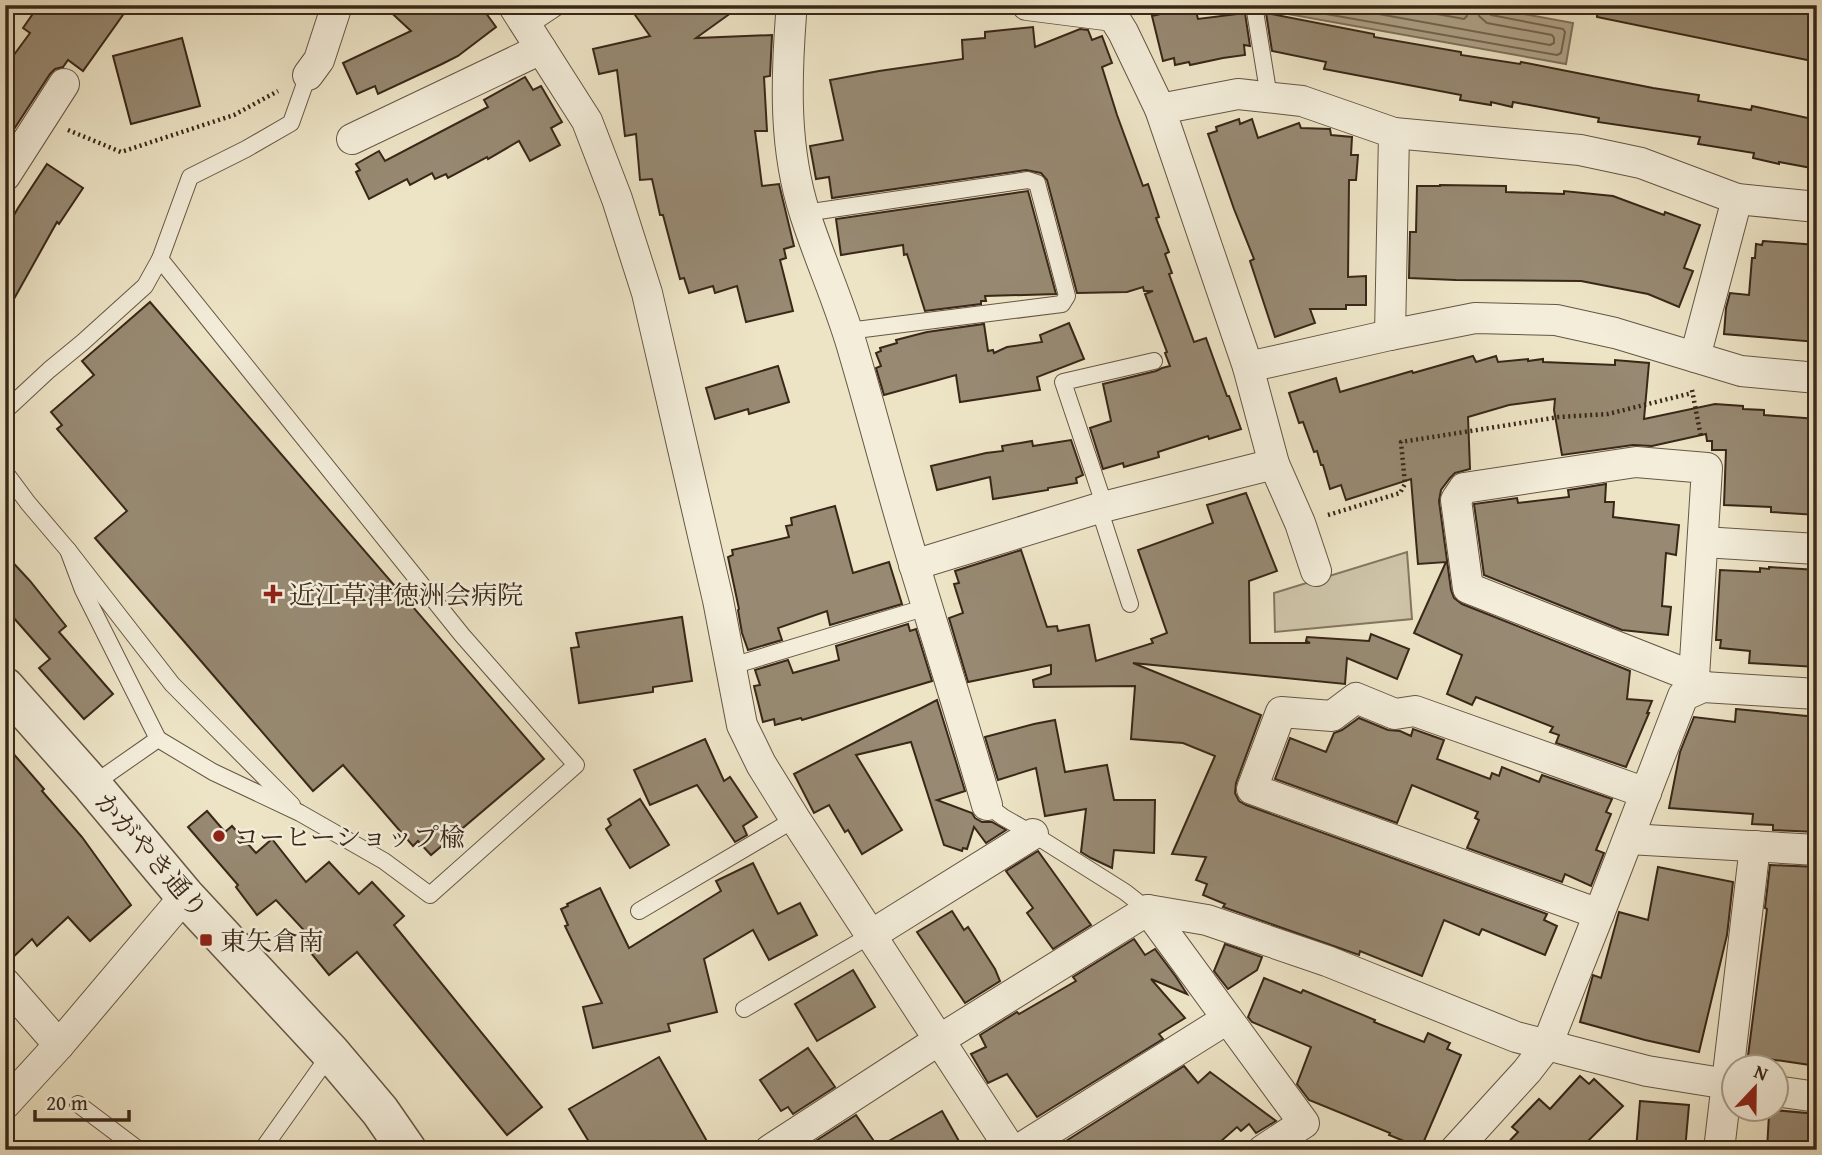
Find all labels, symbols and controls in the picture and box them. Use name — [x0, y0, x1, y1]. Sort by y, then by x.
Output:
place label: 近江草津徳洲会病院 — [289, 575, 523, 614]
marker: 近江草津徳洲会病院 — [263, 584, 283, 604]
street label: かがやき通り — [86, 783, 218, 927]
place label: コーヒーショップ楡 — [233, 817, 465, 856]
marker: コーヒーショップ楡 — [211, 828, 227, 844]
place label: 東矢倉南 — [220, 921, 324, 960]
marker: 東矢倉南 — [198, 932, 214, 948]
north arrow — [1720, 1054, 1790, 1124]
text: N — [1750, 1057, 1773, 1088]
scale bar — [35, 1078, 130, 1122]
text: 20 m — [46, 1087, 88, 1118]

